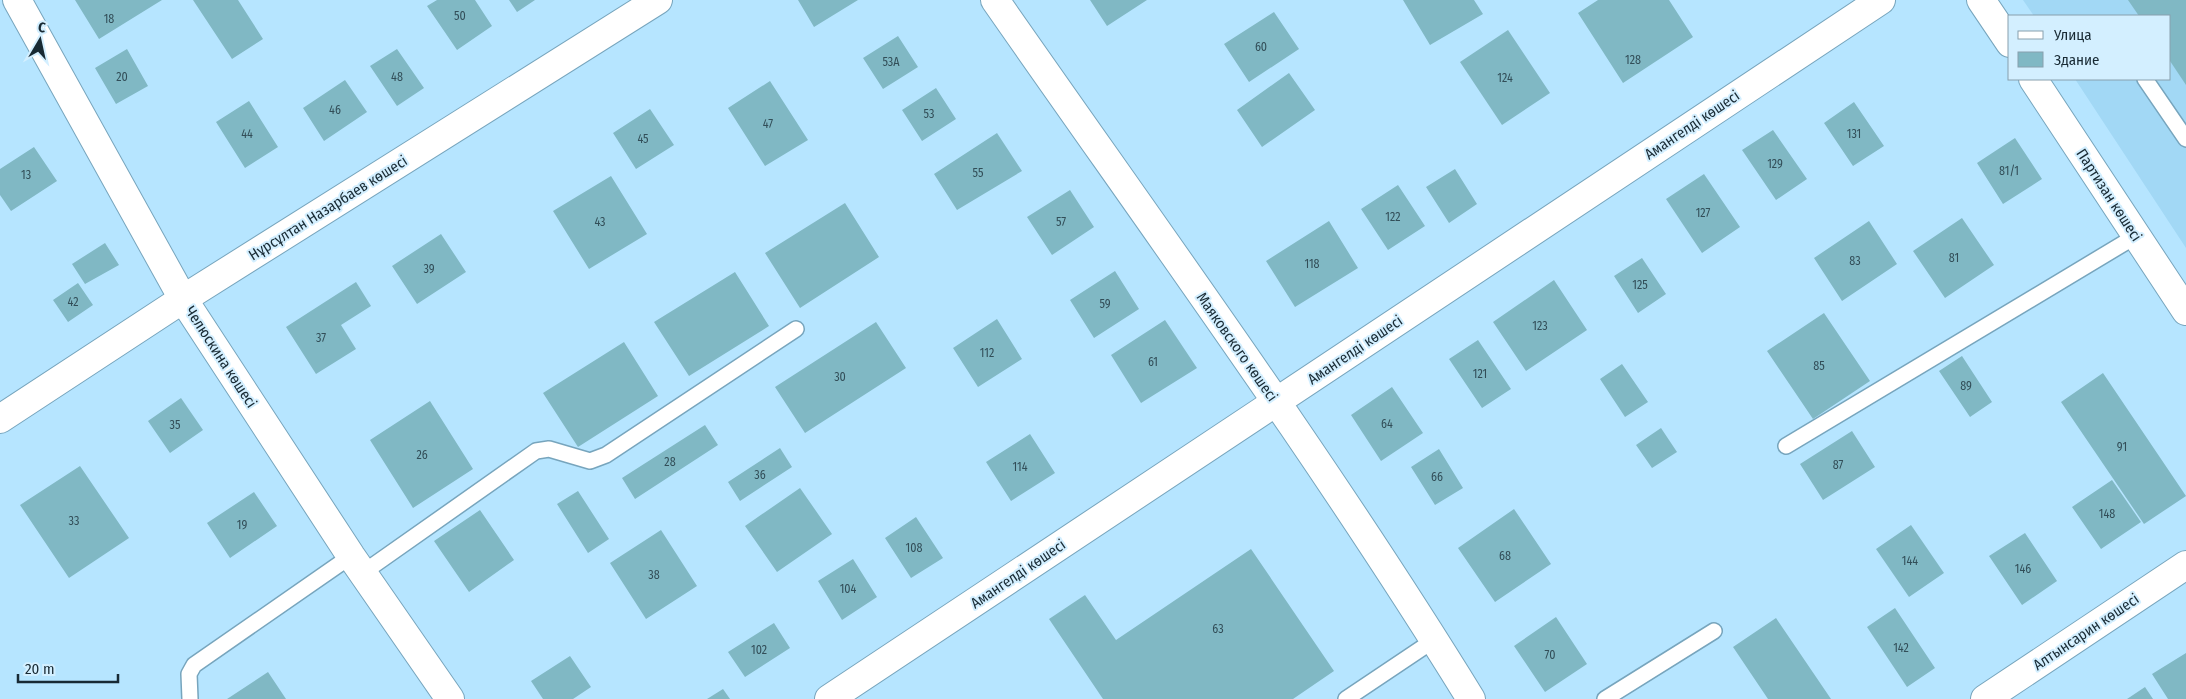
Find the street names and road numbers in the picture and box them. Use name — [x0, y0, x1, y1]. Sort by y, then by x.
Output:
street label: Амангелді көшесі — [1641, 87, 1743, 163]
street label: Партизан көшесі — [2072, 145, 2146, 245]
street label: Нұрсұлтан Назарбаев көшесі — [245, 152, 411, 264]
street label: Маяковского көшесі — [1193, 289, 1281, 405]
street label: Челюскина көшесі — [181, 303, 261, 411]
street label: Амангелді көшесі — [1304, 312, 1406, 388]
street label: Амангелді көшесі — [967, 536, 1069, 612]
street label: Алтынсарин көшесі — [2030, 590, 2142, 674]

